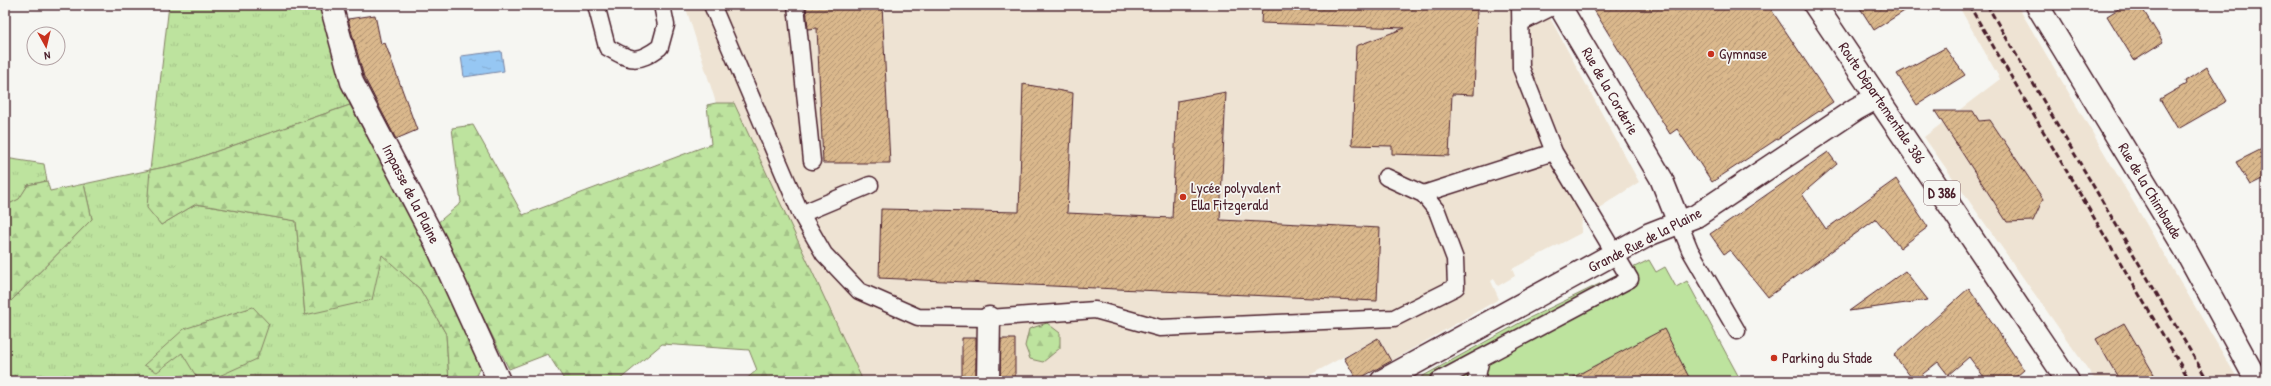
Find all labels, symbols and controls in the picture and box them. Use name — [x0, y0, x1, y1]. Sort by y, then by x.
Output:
north arrow — [26, 26, 66, 66]
street label: Route Départementale 386 — [1834, 38, 1931, 168]
street label: Rue de la Corderie — [1577, 43, 1644, 138]
place label: Gymnase — [1719, 43, 1767, 64]
text: N — [43, 49, 51, 63]
marker: Gymnase — [1706, 49, 1716, 59]
street label: Rue de la Chimbaude — [2113, 139, 2187, 243]
street label: Impasse de la Plaine — [377, 141, 446, 247]
place label: Lycée polyvalent Ella Fitzgerald — [1191, 177, 1282, 215]
road number: D 386 — [1924, 181, 1960, 205]
marker: Lycée polyvalent Ella Fitzgerald — [1178, 192, 1188, 202]
street label: Grande Rue de la Plaine — [1584, 202, 1705, 277]
place label: Parking du Stade — [1782, 347, 1872, 368]
marker: Parking du Stade — [1769, 353, 1779, 363]

